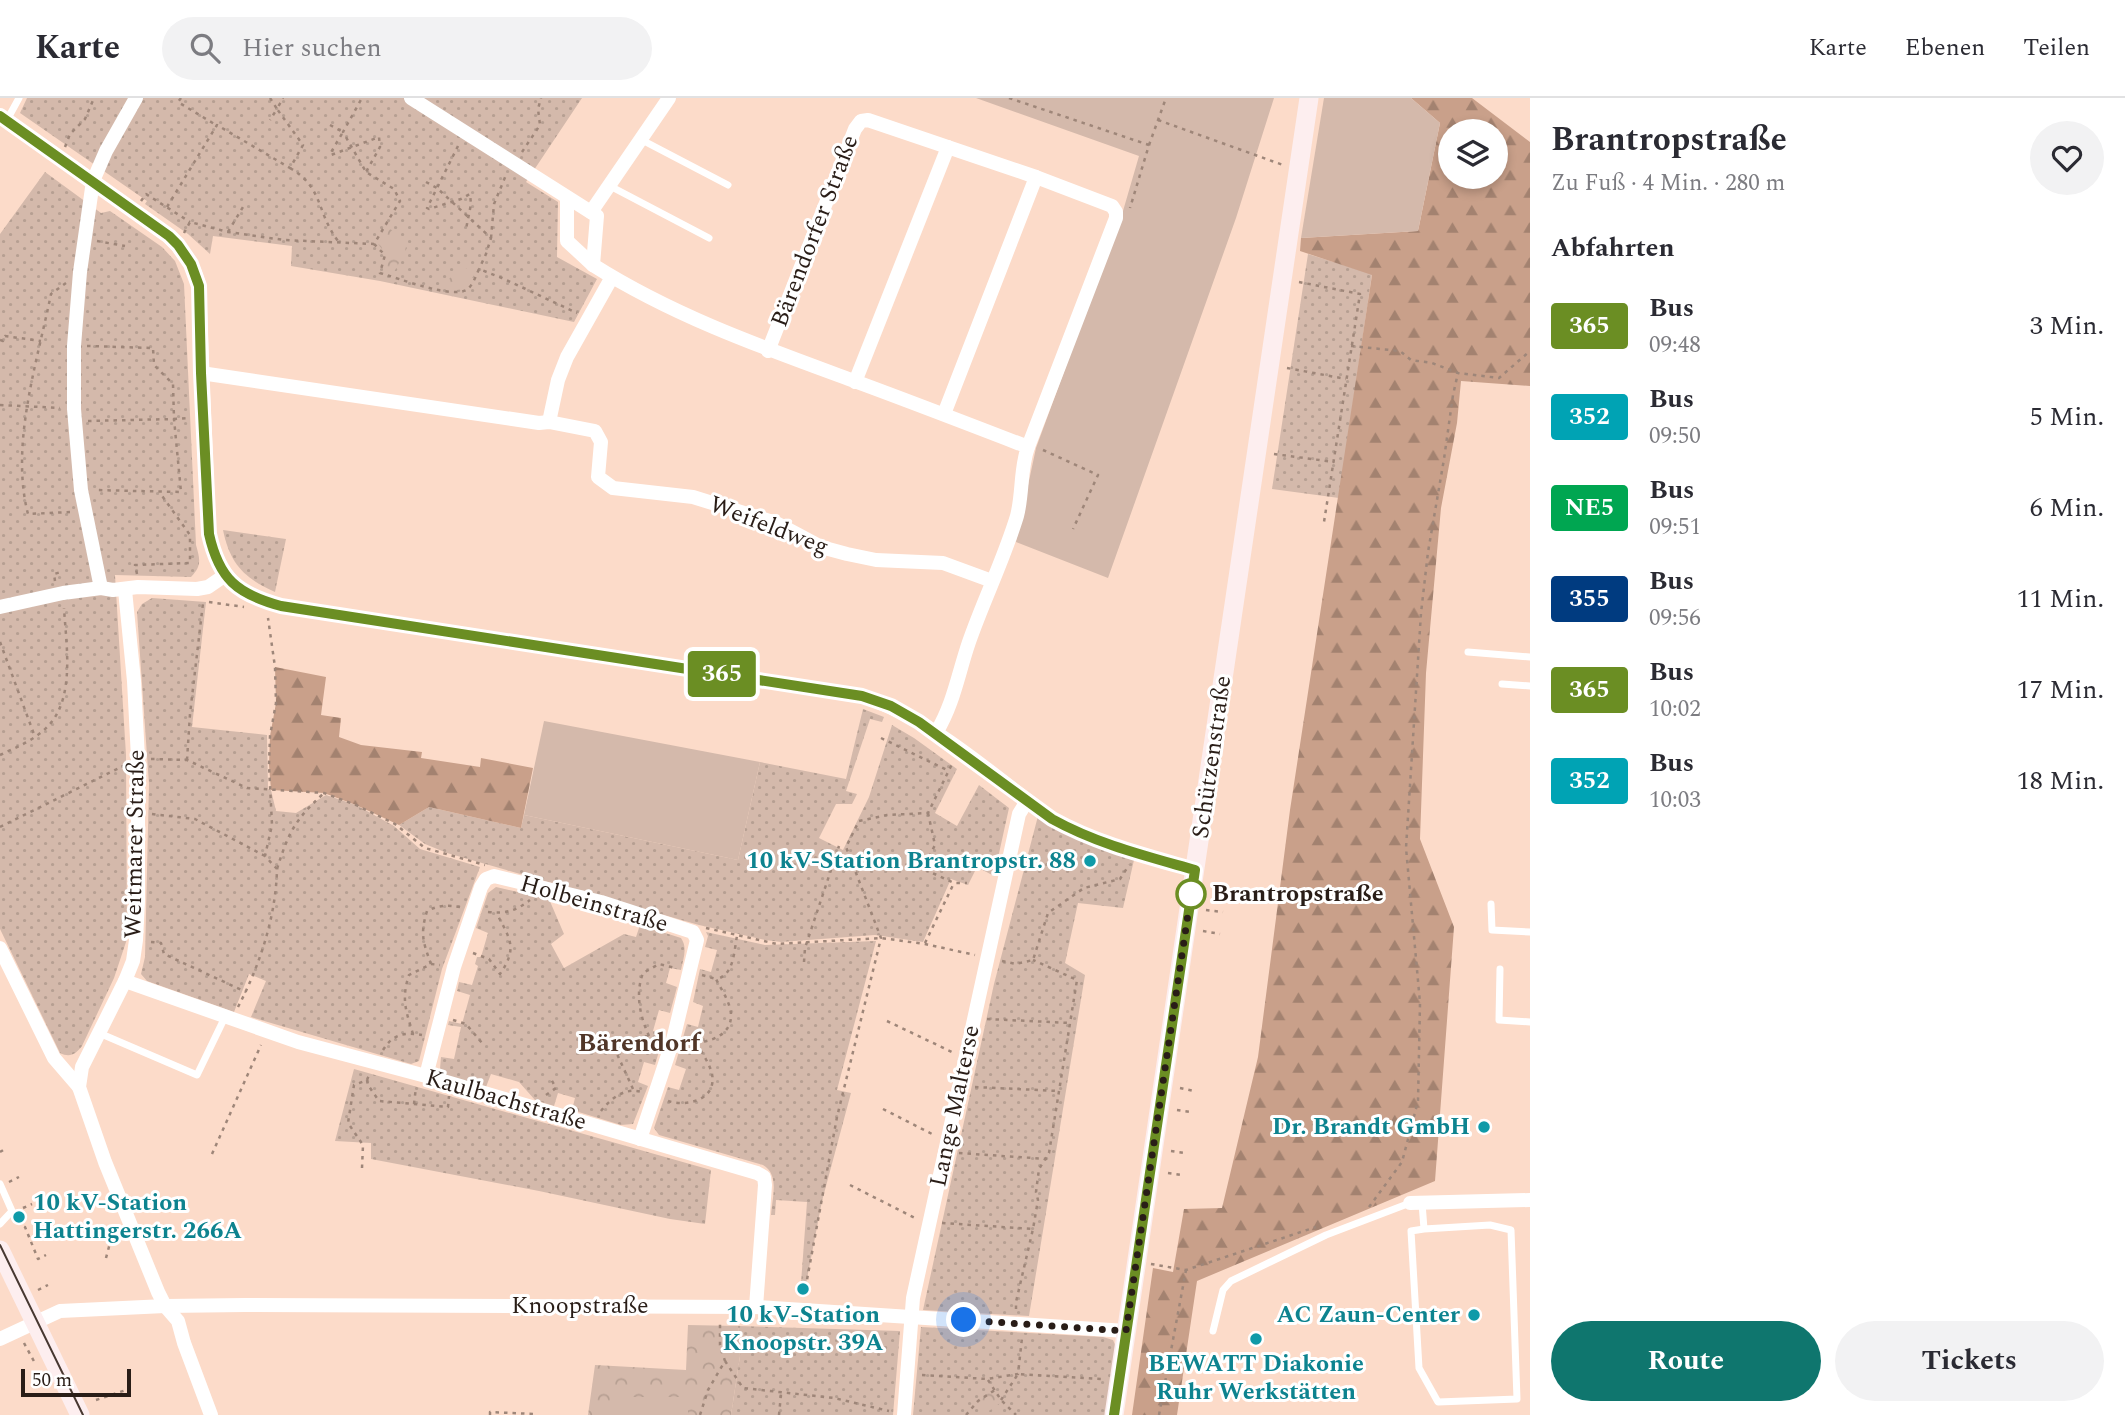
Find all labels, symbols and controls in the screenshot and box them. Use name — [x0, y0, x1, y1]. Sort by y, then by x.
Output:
search box — [162, 17, 652, 80]
text: Karte — [35, 23, 120, 73]
text: Hier suchen — [242, 28, 382, 68]
icon: search — [186, 29, 224, 67]
text: Karte — [1809, 30, 1867, 66]
text: Ebenen — [1905, 30, 1985, 66]
text: Teilen — [2023, 30, 2090, 66]
text: Brantropstraße — [1551, 115, 1787, 165]
map controls — [1438, 119, 1508, 189]
button: layers — [1438, 119, 1508, 189]
button: heart — [2030, 121, 2104, 195]
street label: Bärendorfer Straße — [762, 130, 868, 332]
text: Zu Fuß · 4 Min. · 280 m — [1551, 166, 1785, 201]
text: Abfahrten — [1551, 228, 1675, 268]
text: Bus — [1649, 288, 1694, 328]
text: 3 Min. — [2030, 306, 2104, 346]
text: 365 — [1569, 308, 1610, 344]
text: 09:48 — [1649, 328, 1701, 363]
text: Bus — [1649, 379, 1694, 419]
text: 5 Min. — [2030, 397, 2104, 437]
text: 352 — [1569, 399, 1610, 435]
text: 09:50 — [1649, 419, 1701, 454]
text: Bus — [1649, 470, 1694, 510]
street label: Weifeldweg — [704, 487, 834, 565]
text: 6 Min. — [2030, 488, 2104, 528]
text: NE5 — [1565, 490, 1614, 526]
text: 09:51 — [1649, 510, 1701, 545]
text: Bus — [1649, 561, 1694, 601]
text: 11 Min. — [2017, 579, 2104, 619]
text: 355 — [1569, 581, 1610, 617]
text: 09:56 — [1649, 601, 1701, 636]
line badge: 365 — [682, 651, 762, 697]
text: Bus — [1649, 652, 1694, 692]
text: 365 — [702, 656, 742, 692]
text: 17 Min. — [2017, 670, 2104, 710]
text: 365 — [1569, 672, 1610, 708]
street label: Schützenstraße — [1183, 673, 1241, 841]
text: 10:02 — [1649, 692, 1701, 727]
text: Bus — [1649, 743, 1694, 783]
street label: Weitmarer Straße — [115, 749, 155, 939]
text: 18 Min. — [2017, 761, 2104, 801]
text: 352 — [1569, 763, 1610, 799]
text: 10:03 — [1649, 783, 1701, 818]
place label: 10 kV-Station Brantropstr. 88 — [746, 843, 1076, 879]
marker: 10 kV-Station Brantropstr. 88 — [1082, 853, 1098, 869]
street label: Holbeinstraße — [516, 866, 672, 942]
place label: Brantropstraße — [1212, 876, 1384, 912]
marker: Brantropstraße — [1176, 879, 1206, 909]
street label: Lange Malterse — [920, 1022, 990, 1190]
district label: Bärendorf — [578, 1023, 701, 1063]
street label: Kaulbachstraße — [421, 1060, 591, 1140]
place label: Dr. Brandt GmbH — [1272, 1109, 1470, 1145]
marker: Dr. Brandt GmbH — [1476, 1119, 1492, 1135]
place label: 10 kV-Station Hattingerstr. 266A — [33, 1185, 242, 1249]
marker: 10 kV-Station Hattingerstr. 266A — [11, 1209, 27, 1225]
marker: 10 kV-Station Knoopstr. 39A — [795, 1281, 811, 1297]
street label: Knoopstraße — [511, 1288, 649, 1324]
place label: 10 kV-Station Knoopstr. 39A — [723, 1297, 884, 1361]
place label: AC Zaun-Center — [1277, 1297, 1461, 1333]
your location — [946, 1302, 981, 1337]
marker: AC Zaun-Center — [1466, 1307, 1482, 1323]
button: Route — [1551, 1321, 1821, 1401]
button: Tickets — [1835, 1321, 2104, 1401]
marker: BEWATT Diakonie Ruhr Werkstätten — [1248, 1331, 1264, 1347]
place label: BEWATT Diakonie Ruhr Werkstätten — [1148, 1346, 1364, 1410]
scale bar — [21, 1366, 131, 1398]
text: 50 m — [32, 1366, 72, 1395]

